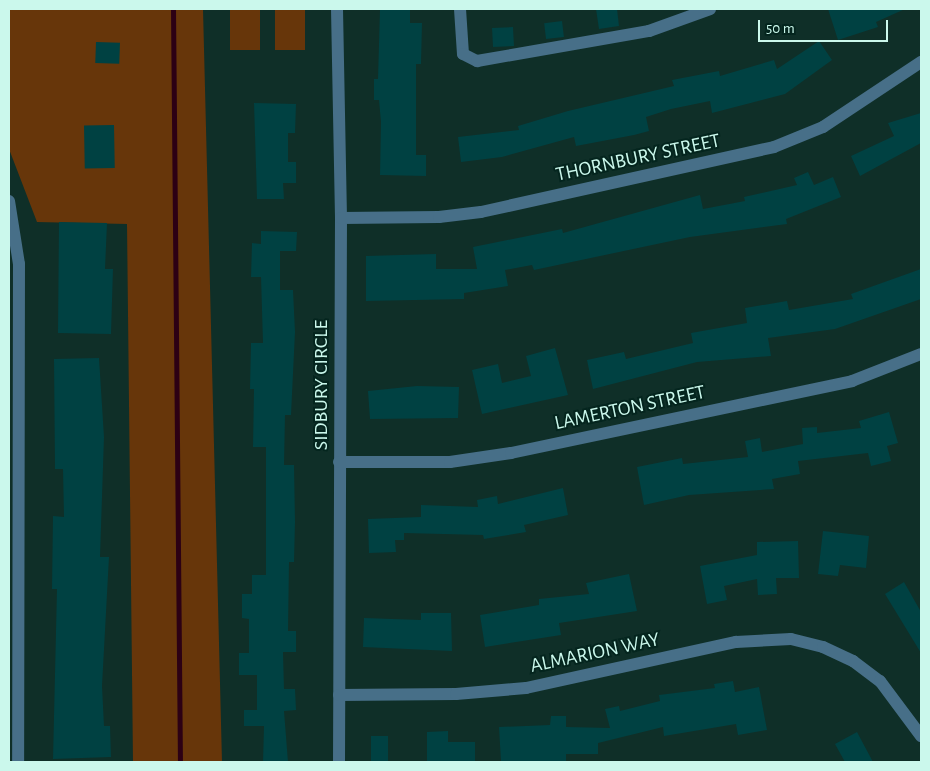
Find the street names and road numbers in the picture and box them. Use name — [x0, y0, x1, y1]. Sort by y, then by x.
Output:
street label: THORNBURY STREET — [554, 129, 722, 187]
street label: SIDBURY CIRCLE — [309, 320, 333, 450]
street label: LAMERTON STREET — [552, 380, 708, 436]
street label: ALMARION WAY — [528, 628, 662, 678]

